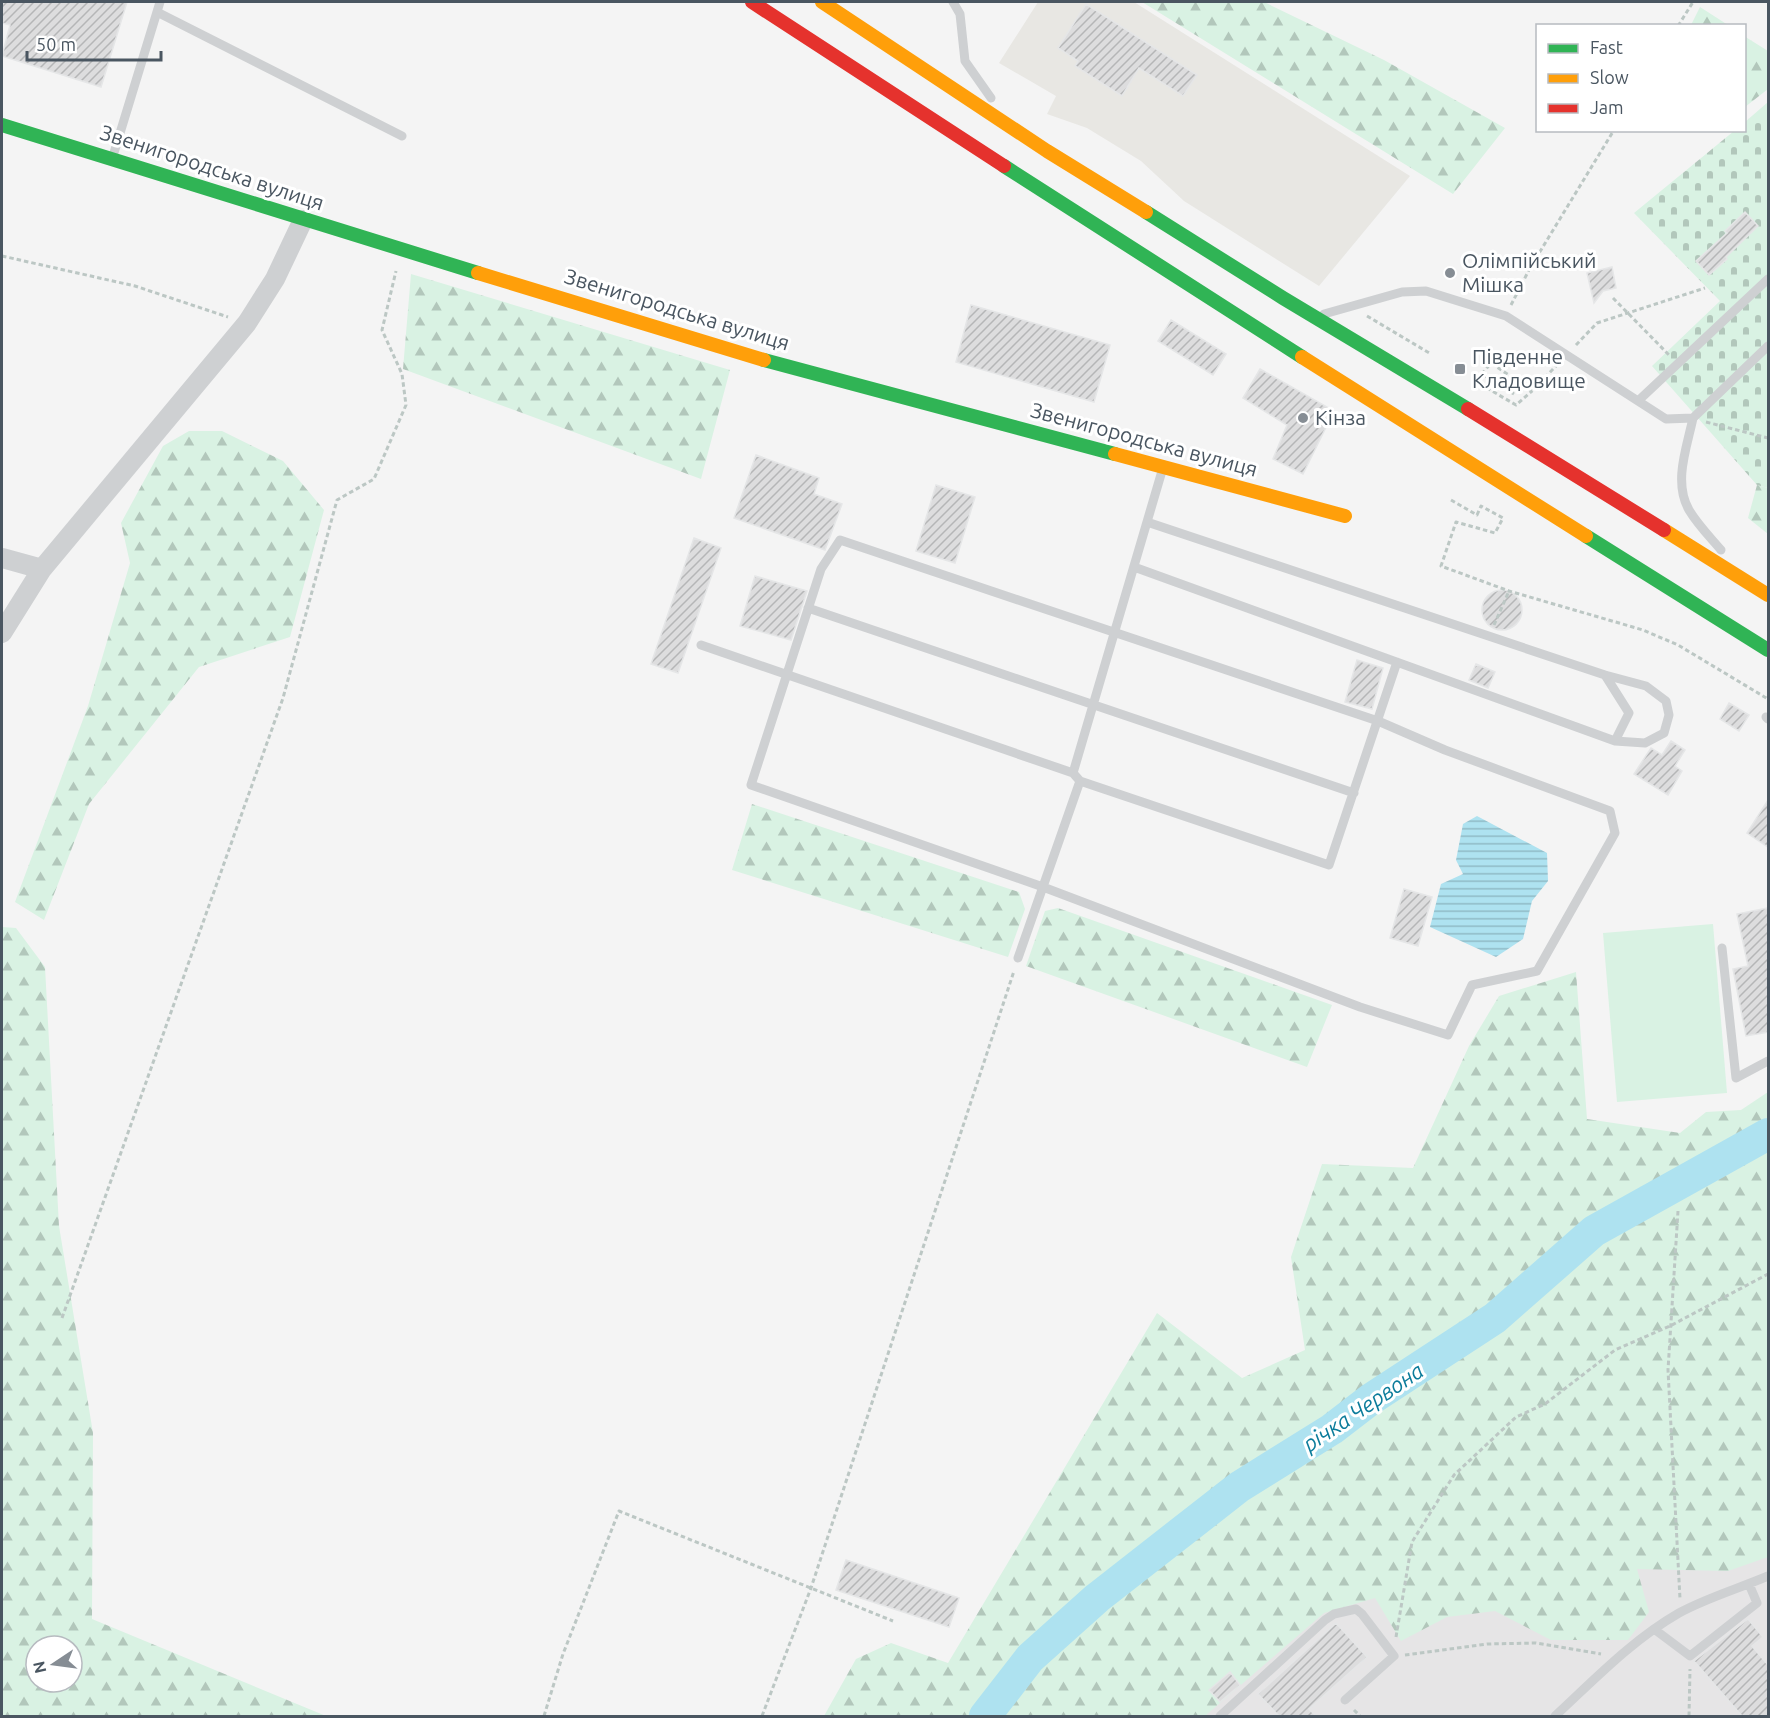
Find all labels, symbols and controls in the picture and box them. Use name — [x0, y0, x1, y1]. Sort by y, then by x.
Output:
scale bar — [27, 24, 160, 62]
legend — [1536, 24, 1746, 132]
text: 50 m — [36, 34, 76, 54]
text: Fast — [1590, 37, 1623, 57]
text: Slow — [1590, 67, 1629, 87]
text: Jam — [1590, 97, 1624, 117]
street label: Звенигородська вулиця — [97, 119, 327, 215]
place label: Олімпійський Мішка — [1462, 248, 1597, 296]
street label: Звенигородська вулиця — [562, 263, 793, 355]
marker: Олімпійський Мішка — [1443, 266, 1457, 280]
place label: Південне Кладовище — [1472, 344, 1586, 392]
marker: Південне Кладовище — [1453, 362, 1467, 376]
street label: Звенигородська вулиця — [1028, 397, 1260, 481]
place label: Кінза — [1315, 405, 1366, 429]
marker: Кінза — [1296, 411, 1310, 425]
water label: річка Червона — [1297, 1357, 1428, 1457]
north arrow — [24, 1634, 84, 1694]
text: N — [29, 1660, 49, 1675]

